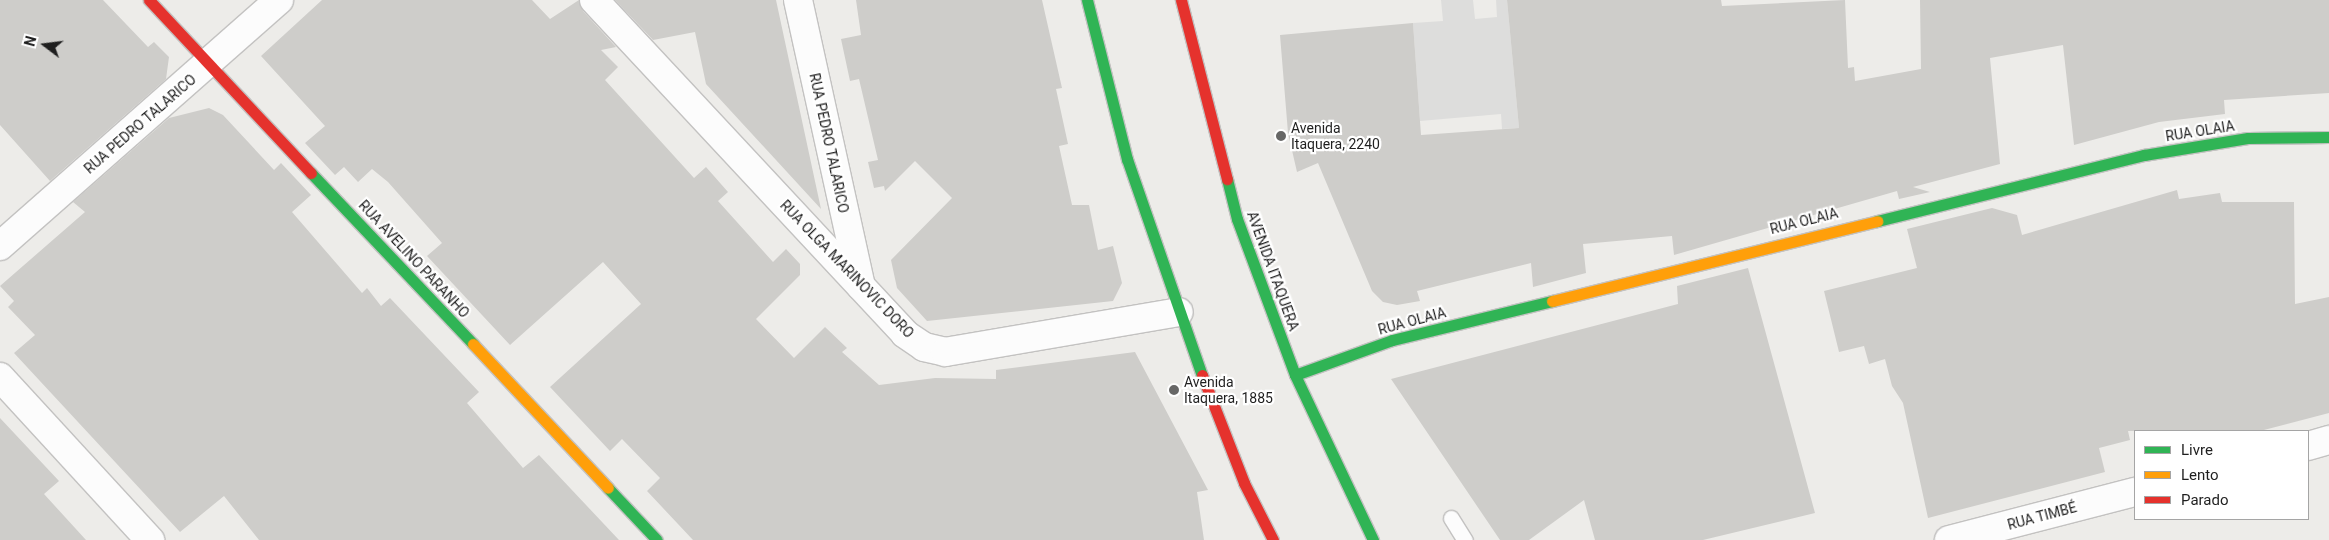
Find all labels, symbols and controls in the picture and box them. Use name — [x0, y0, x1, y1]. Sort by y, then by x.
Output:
north arrow — [20, 20, 70, 70]
text: N — [22, 34, 40, 48]
street label: RUA PEDRO TALARICO — [81, 71, 199, 177]
street label: RUA PEDRO TALARICO — [806, 71, 852, 215]
street label: RUA OLAIA — [2164, 117, 2236, 145]
place label: Avenida Itaquera, 2240 — [1291, 120, 1380, 152]
marker: Avenida Itaquera, 2240 — [1275, 130, 1287, 142]
street label: RUA AVELINO PARANHO — [355, 197, 473, 321]
street label: RUA OLGA MARINOVIC DORO — [777, 197, 917, 341]
street label: RUA OLAIA — [1768, 204, 1840, 238]
street label: AVENIDA ITAQUERA — [1244, 209, 1302, 333]
street label: RUA OLAIA — [1376, 304, 1448, 338]
place label: Avenida Itaquera, 1885 — [1184, 374, 1273, 407]
marker: Avenida Itaquera, 1885 — [1168, 384, 1180, 396]
legend — [2134, 430, 2309, 520]
text: Livre — [2181, 441, 2213, 459]
text: Lento — [2181, 466, 2219, 484]
text: Parado — [2181, 491, 2229, 509]
street label: RUA TIMBÉ — [2005, 499, 2079, 533]

